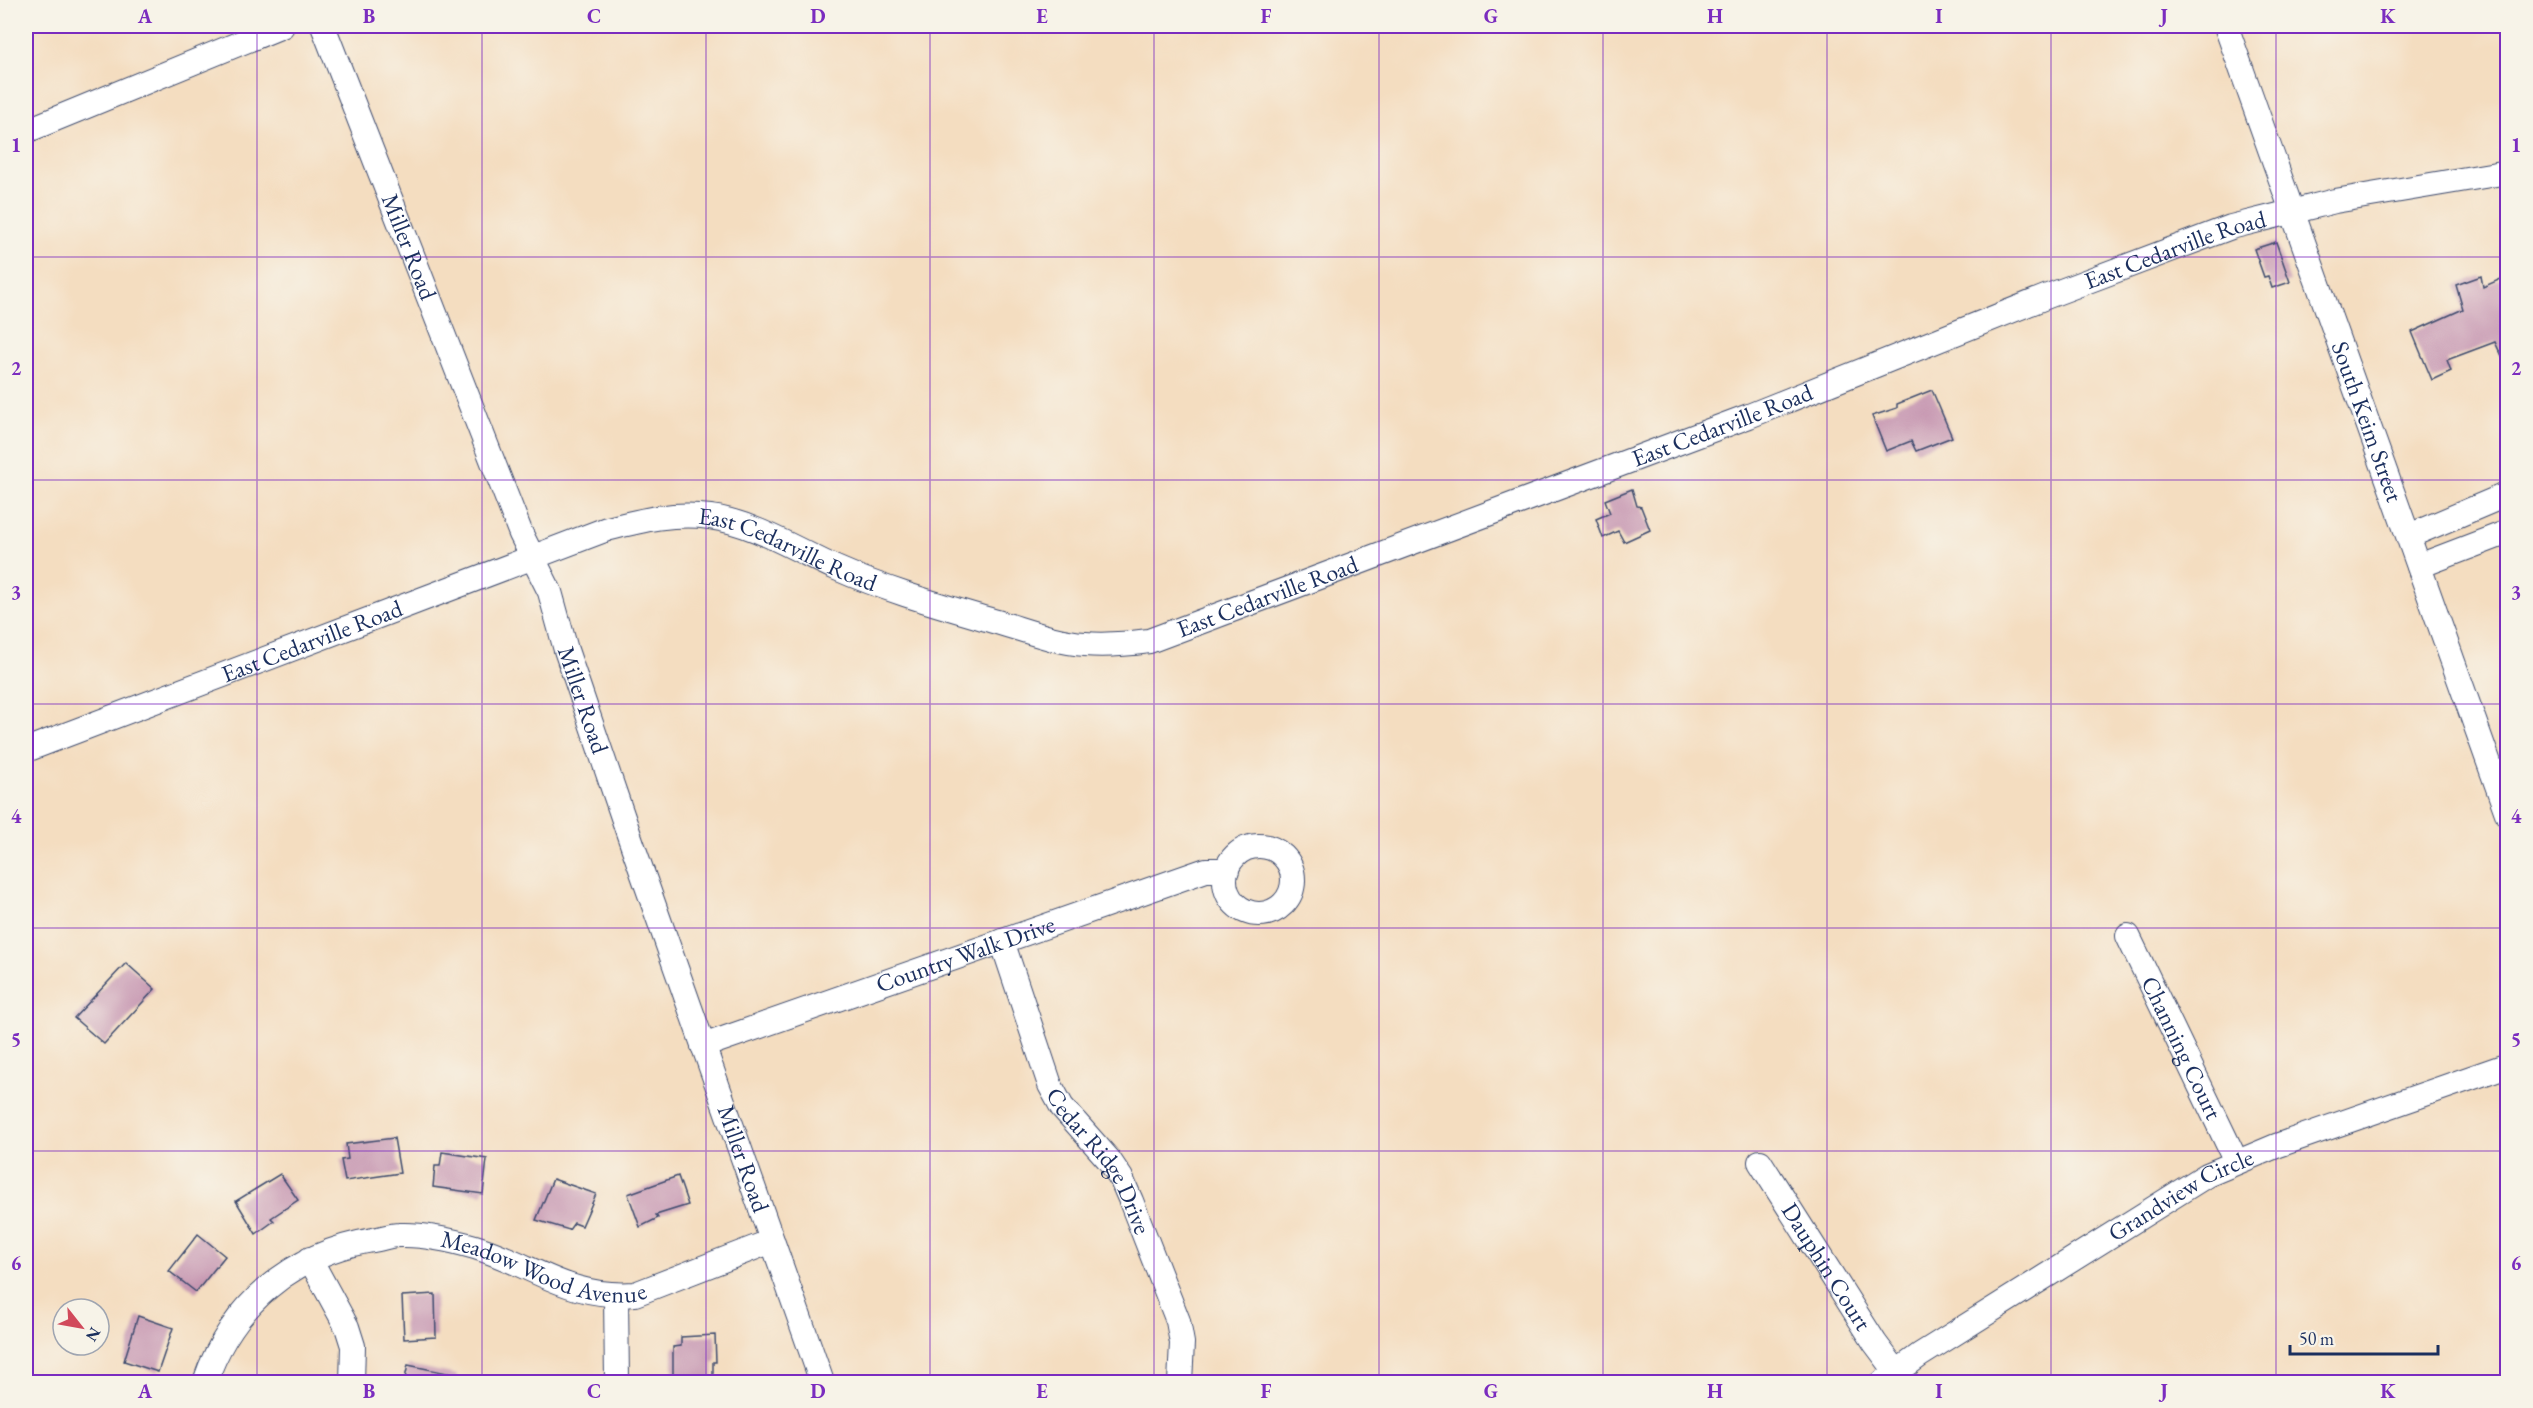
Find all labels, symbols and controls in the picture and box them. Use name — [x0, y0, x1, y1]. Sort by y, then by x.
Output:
text: A — [137, 3, 153, 29]
text: B — [363, 3, 375, 29]
text: C — [587, 3, 601, 29]
text: D — [810, 3, 826, 29]
text: E — [1036, 3, 1048, 29]
text: F — [1261, 3, 1272, 29]
text: G — [1484, 3, 1498, 29]
text: H — [1707, 3, 1723, 29]
text: I — [1935, 3, 1943, 29]
text: J — [2158, 3, 2168, 29]
text: K — [2380, 3, 2396, 29]
text: 1 — [11, 132, 21, 158]
text: 1 — [2511, 132, 2521, 158]
street label: Miller Road — [375, 189, 445, 305]
street label: East Cedarville Road — [2080, 203, 2270, 296]
street label: South Keim Street — [2325, 337, 2411, 506]
text: 2 — [11, 355, 22, 381]
text: 2 — [2511, 355, 2522, 381]
street label: East Cedarville Road — [1627, 376, 1818, 474]
street label: East Cedarville Road — [697, 500, 882, 598]
street label: East Cedarville Road — [1172, 548, 1363, 644]
text: 3 — [11, 579, 21, 605]
text: 3 — [2511, 579, 2521, 605]
street label: East Cedarville Road — [217, 592, 407, 689]
street label: Miller Road — [551, 642, 616, 758]
text: 4 — [11, 803, 22, 829]
text: 4 — [2511, 803, 2522, 829]
street label: Country Walk Drive — [872, 908, 1059, 999]
street label: Channing Court — [2135, 971, 2230, 1125]
text: 5 — [11, 1026, 21, 1052]
text: 5 — [2511, 1026, 2521, 1052]
street label: Cedar Ridge Drive — [1039, 1082, 1158, 1239]
street label: Miller Road — [711, 1101, 777, 1217]
street label: Grandview Circle — [2102, 1141, 2258, 1248]
street label: Dauphin Court — [1775, 1197, 1879, 1336]
street label: Meadow Wood Avenue — [438, 1223, 651, 1310]
text: 6 — [11, 1250, 22, 1276]
text: 6 — [2511, 1250, 2522, 1276]
north arrow — [51, 1297, 111, 1357]
scale bar — [2290, 1318, 2438, 1356]
text: N — [81, 1324, 106, 1345]
text: 50 m — [2299, 1327, 2334, 1350]
text: A — [137, 1378, 153, 1404]
text: B — [363, 1378, 375, 1404]
text: C — [587, 1378, 601, 1404]
text: D — [810, 1378, 826, 1404]
text: E — [1036, 1378, 1048, 1404]
text: F — [1261, 1378, 1272, 1404]
text: G — [1484, 1378, 1498, 1404]
text: H — [1707, 1378, 1723, 1404]
text: I — [1935, 1378, 1943, 1404]
text: J — [2158, 1378, 2168, 1404]
text: K — [2380, 1378, 2396, 1404]

